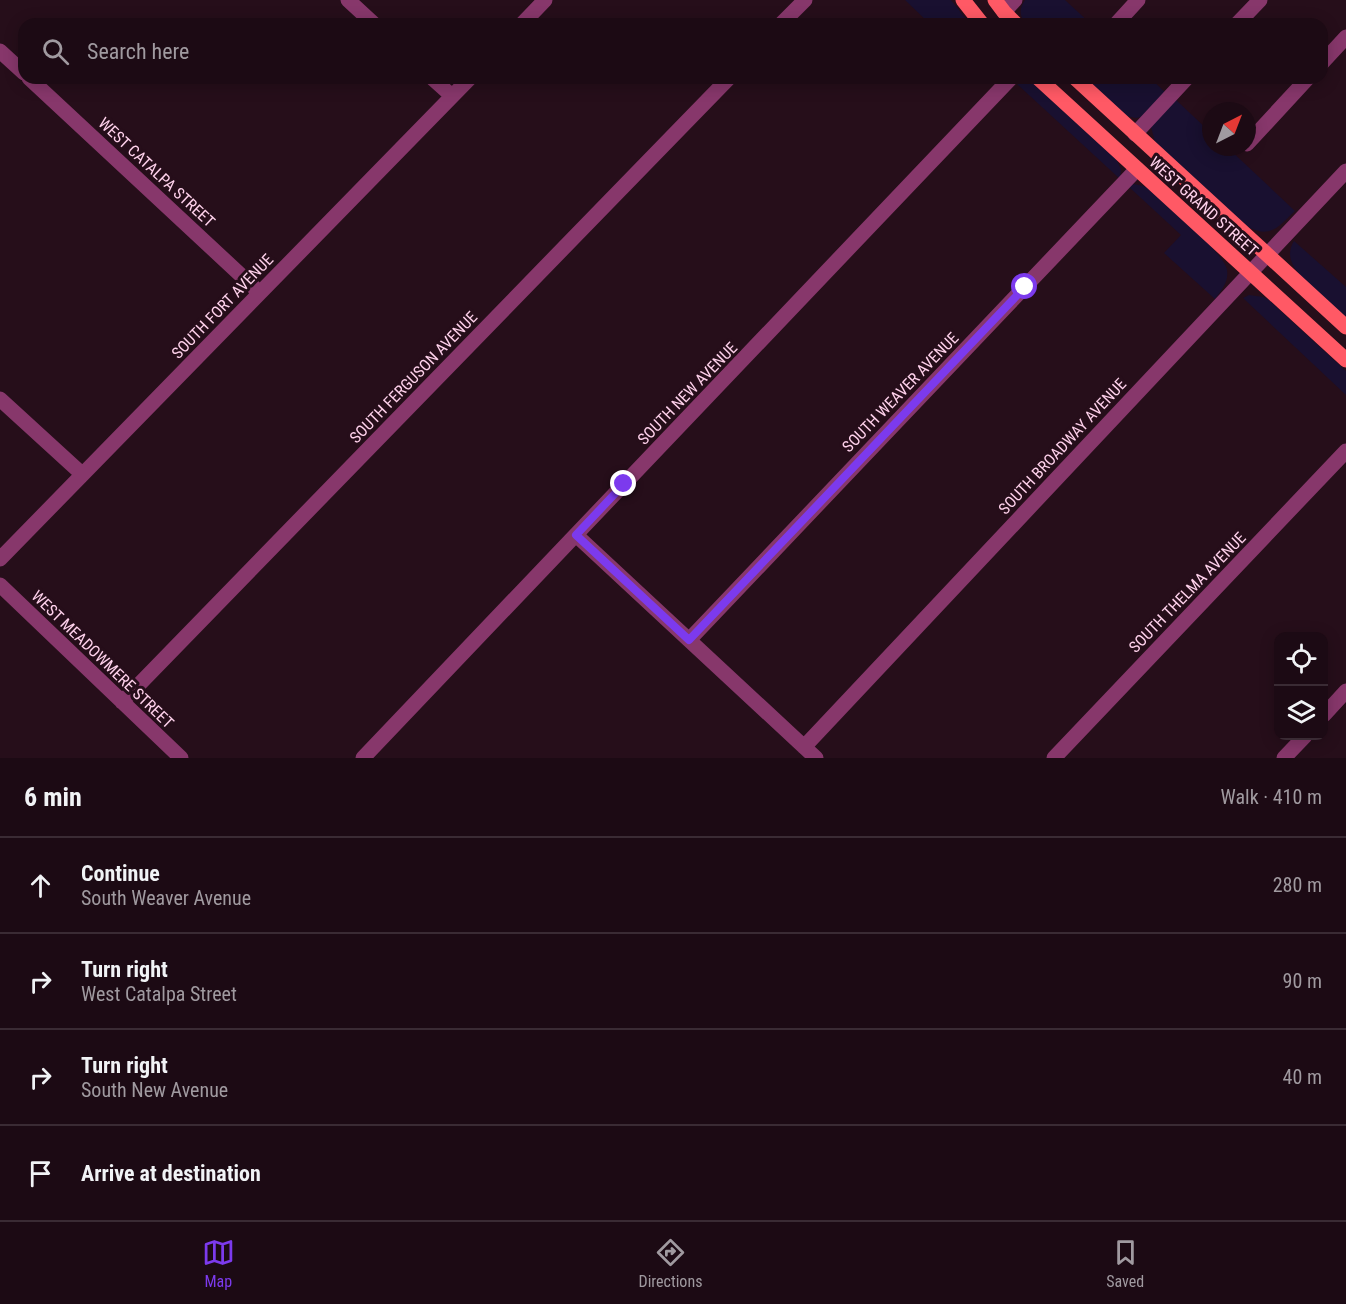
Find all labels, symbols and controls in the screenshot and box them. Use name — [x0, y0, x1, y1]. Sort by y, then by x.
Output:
search box — [18, 18, 1328, 84]
icon: search — [39, 35, 72, 68]
text: Search here — [87, 39, 189, 64]
north arrow — [1202, 102, 1256, 156]
street label: WEST CATALPA STREET — [95, 114, 219, 231]
street label: WEST GRAND STREET — [1145, 153, 1262, 260]
street label: SOUTH FORT AVENUE — [168, 250, 277, 363]
route start — [1011, 273, 1037, 299]
street label: SOUTH FERGUSON AVENUE — [346, 308, 481, 447]
street label: SOUTH WEAVER AVENUE — [838, 329, 962, 456]
street label: SOUTH NEW AVENUE — [634, 338, 741, 448]
street label: SOUTH BROADWAY AVENUE — [995, 375, 1130, 518]
route end — [610, 470, 636, 496]
street label: SOUTH THELMA AVENUE — [1125, 528, 1250, 656]
street label: WEST MEADOWMERE STREET — [28, 587, 178, 732]
map controls — [1274, 632, 1328, 740]
button: locate — [1274, 632, 1328, 686]
button: layers — [1274, 686, 1328, 740]
text: 6 min — [24, 782, 82, 812]
text: Walk · 410 m — [1221, 785, 1322, 809]
text: Continue — [81, 861, 160, 886]
icon: ahead — [24, 869, 57, 902]
text: 280 m — [1273, 873, 1322, 897]
text: South Weaver Avenue — [81, 886, 251, 910]
text: Turn right — [81, 957, 168, 982]
icon: right — [24, 965, 57, 998]
text: 90 m — [1283, 969, 1322, 993]
text: West Catalpa Street — [81, 982, 237, 1006]
text: Turn right — [81, 1053, 168, 1078]
icon: right — [24, 1061, 57, 1094]
text: 40 m — [1283, 1065, 1322, 1089]
text: South New Avenue — [81, 1078, 228, 1102]
icon: arrive — [24, 1157, 57, 1190]
text: Arrive at destination — [81, 1161, 261, 1186]
tab: Map — [202, 1236, 235, 1291]
tab: Directions — [639, 1236, 702, 1291]
tab: Saved — [1106, 1236, 1144, 1291]

